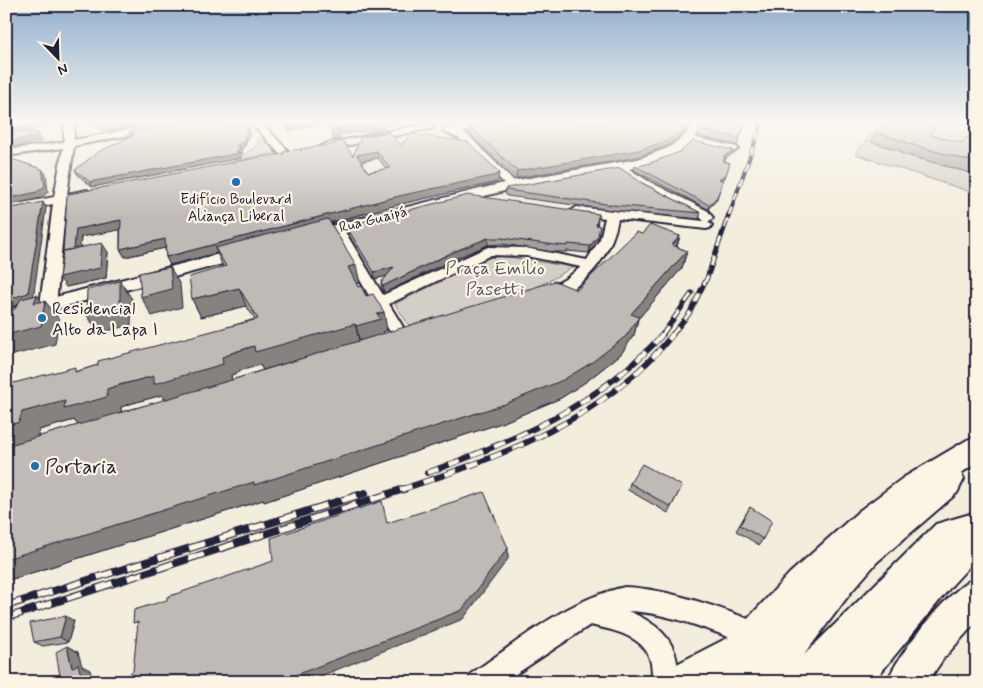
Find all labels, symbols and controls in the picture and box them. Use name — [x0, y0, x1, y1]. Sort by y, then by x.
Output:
north arrow — [32, 32, 82, 82]
text: N — [55, 59, 70, 79]
marker: Edifício Boulevard Aliança Liberal — [230, 176, 242, 188]
place label: Edifício Boulevard Aliança Liberal — [180, 190, 292, 227]
street label: Rua Guaipá — [337, 202, 409, 238]
park label: Praça Emílio Pasetti — [445, 257, 545, 302]
place label: Residencial Alto da Lapa I — [52, 297, 158, 342]
marker: Residencial Alto da Lapa I — [36, 312, 48, 324]
place label: Portaria — [45, 453, 117, 481]
marker: Portaria — [29, 460, 41, 472]

